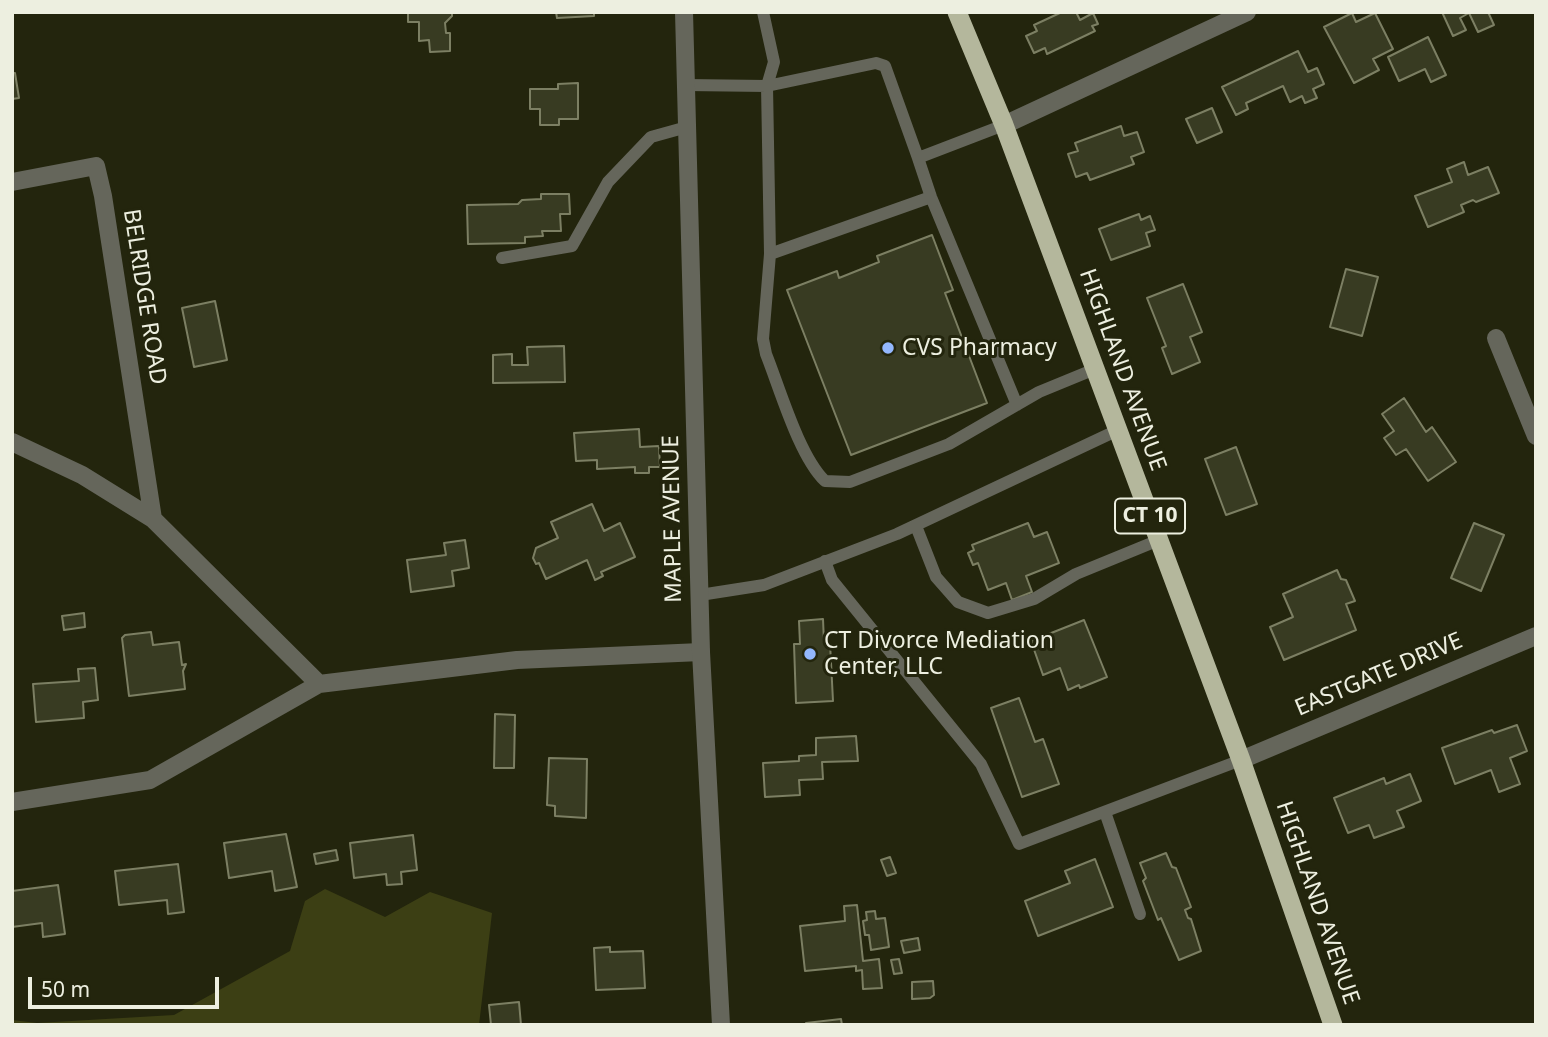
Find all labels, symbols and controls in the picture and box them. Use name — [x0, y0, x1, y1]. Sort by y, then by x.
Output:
street label: BELRIDGE ROAD — [116, 207, 172, 387]
street label: HIGHLAND AVENUE — [1073, 265, 1171, 475]
place label: CVS Pharmacy — [902, 334, 1057, 362]
marker: CVS Pharmacy — [880, 340, 896, 356]
street label: MAPLE AVENUE — [658, 435, 688, 603]
road number: CT 10 — [1115, 498, 1185, 534]
place label: CT Divorce Mediation Center, LLC — [824, 627, 1054, 681]
street label: EASTGATE DRIVE — [1291, 627, 1467, 723]
marker: CT Divorce Mediation Center, LLC — [802, 646, 818, 662]
street label: HIGHLAND AVENUE — [1269, 798, 1365, 1008]
scale bar — [32, 964, 222, 1008]
text: 50 m — [41, 975, 90, 1003]

